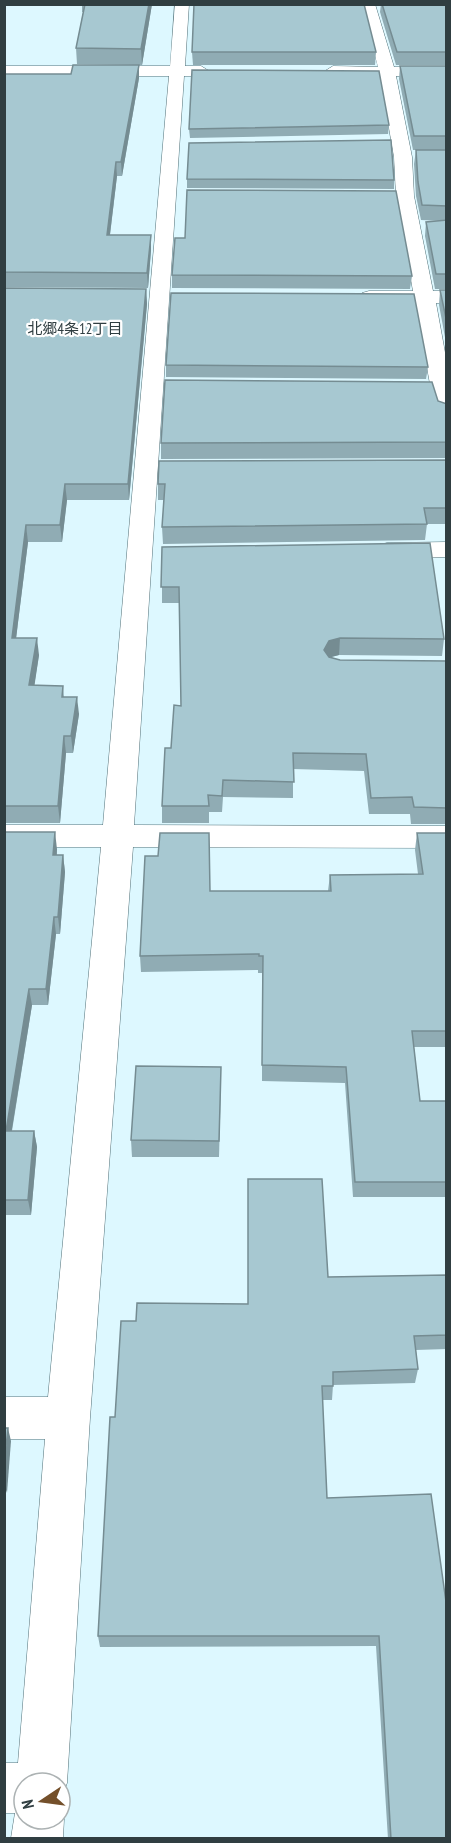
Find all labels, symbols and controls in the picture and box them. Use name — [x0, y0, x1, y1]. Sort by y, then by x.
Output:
district label: 北郷4条12丁目 — [27, 319, 123, 338]
north arrow — [12, 1771, 72, 1831]
text: N — [17, 1798, 38, 1811]

